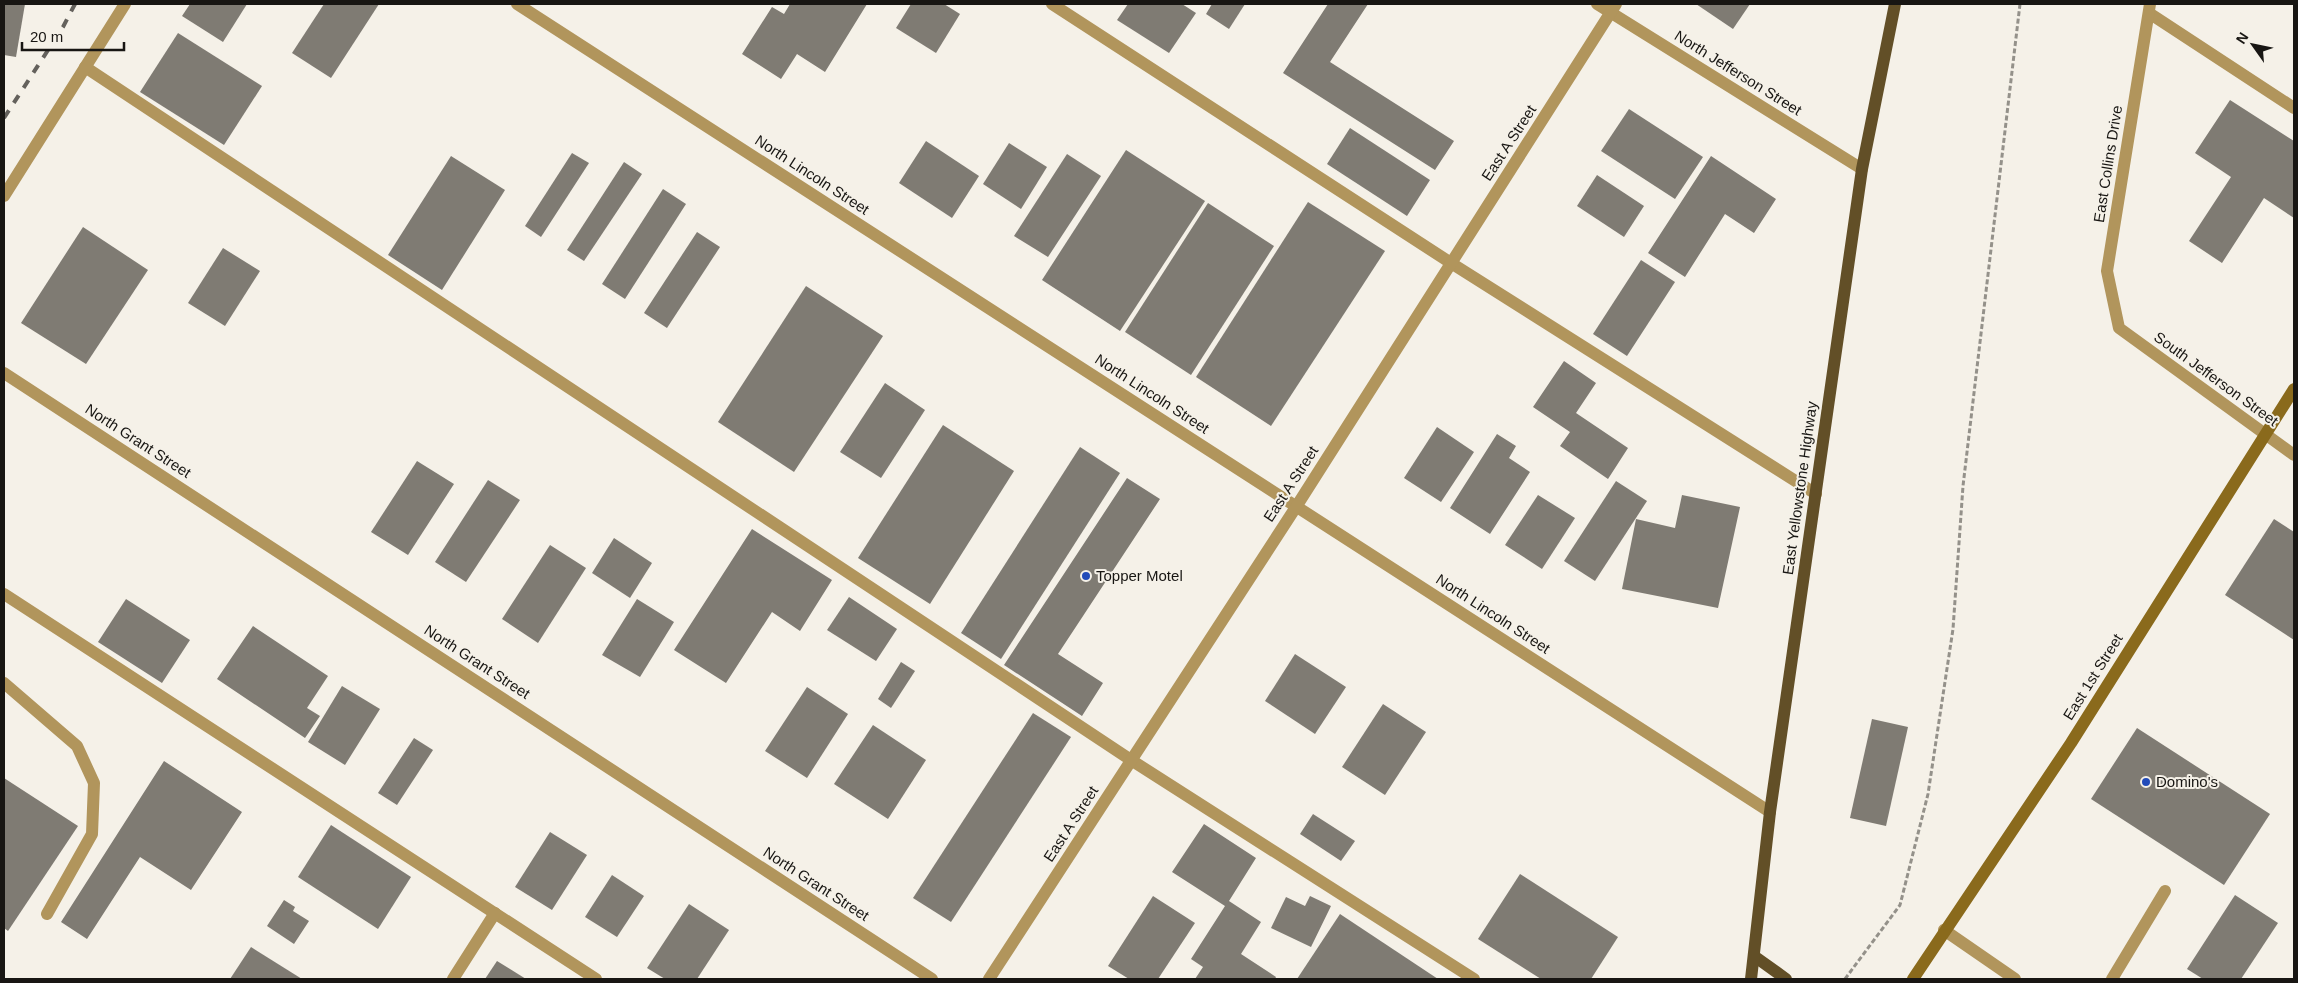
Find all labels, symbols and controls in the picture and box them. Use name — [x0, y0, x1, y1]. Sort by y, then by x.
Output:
scale bar — [22, 20, 125, 52]
north arrow — [2228, 20, 2278, 70]
street label: North Jefferson Street — [1672, 27, 1806, 119]
text: 20 m — [30, 28, 63, 45]
text: N — [2233, 29, 2252, 47]
street label: East A Street — [1478, 101, 1540, 184]
street label: East Collins Drive — [2090, 104, 2125, 224]
street label: North Lincoln Street — [752, 131, 873, 218]
street label: South Jefferson Street — [2151, 328, 2282, 430]
street label: North Lincoln Street — [1092, 350, 1213, 437]
street label: North Grant Street — [82, 400, 195, 482]
street label: East Yellowstone Highway — [1779, 400, 1820, 576]
street label: East A Street — [1260, 442, 1322, 525]
place label: Topper Motel — [1096, 567, 1183, 584]
marker: Topper Motel — [1080, 570, 1092, 582]
street label: North Lincoln Street — [1433, 570, 1554, 657]
street label: North Grant Street — [421, 621, 534, 703]
street label: East 1st Street — [2059, 630, 2126, 723]
place label: Domino's — [2156, 773, 2218, 790]
marker: Domino's — [2140, 776, 2152, 788]
street label: East A Street — [1040, 782, 1102, 865]
street label: North Grant Street — [760, 843, 873, 925]

